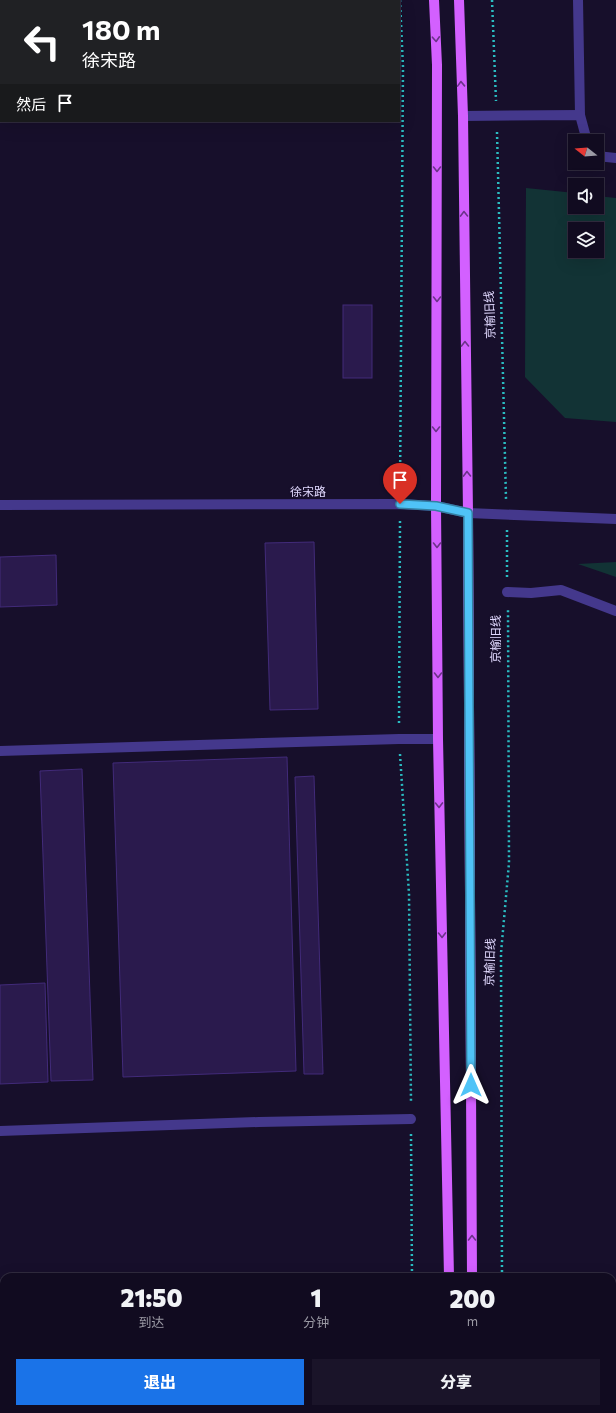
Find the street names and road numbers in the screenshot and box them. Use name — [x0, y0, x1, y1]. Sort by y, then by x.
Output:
street label: 京榆旧线 — [481, 291, 497, 339]
street label: 徐宋路 — [290, 484, 326, 498]
street label: 京榆旧线 — [488, 615, 502, 663]
street label: 京榆旧线 — [481, 938, 497, 986]

